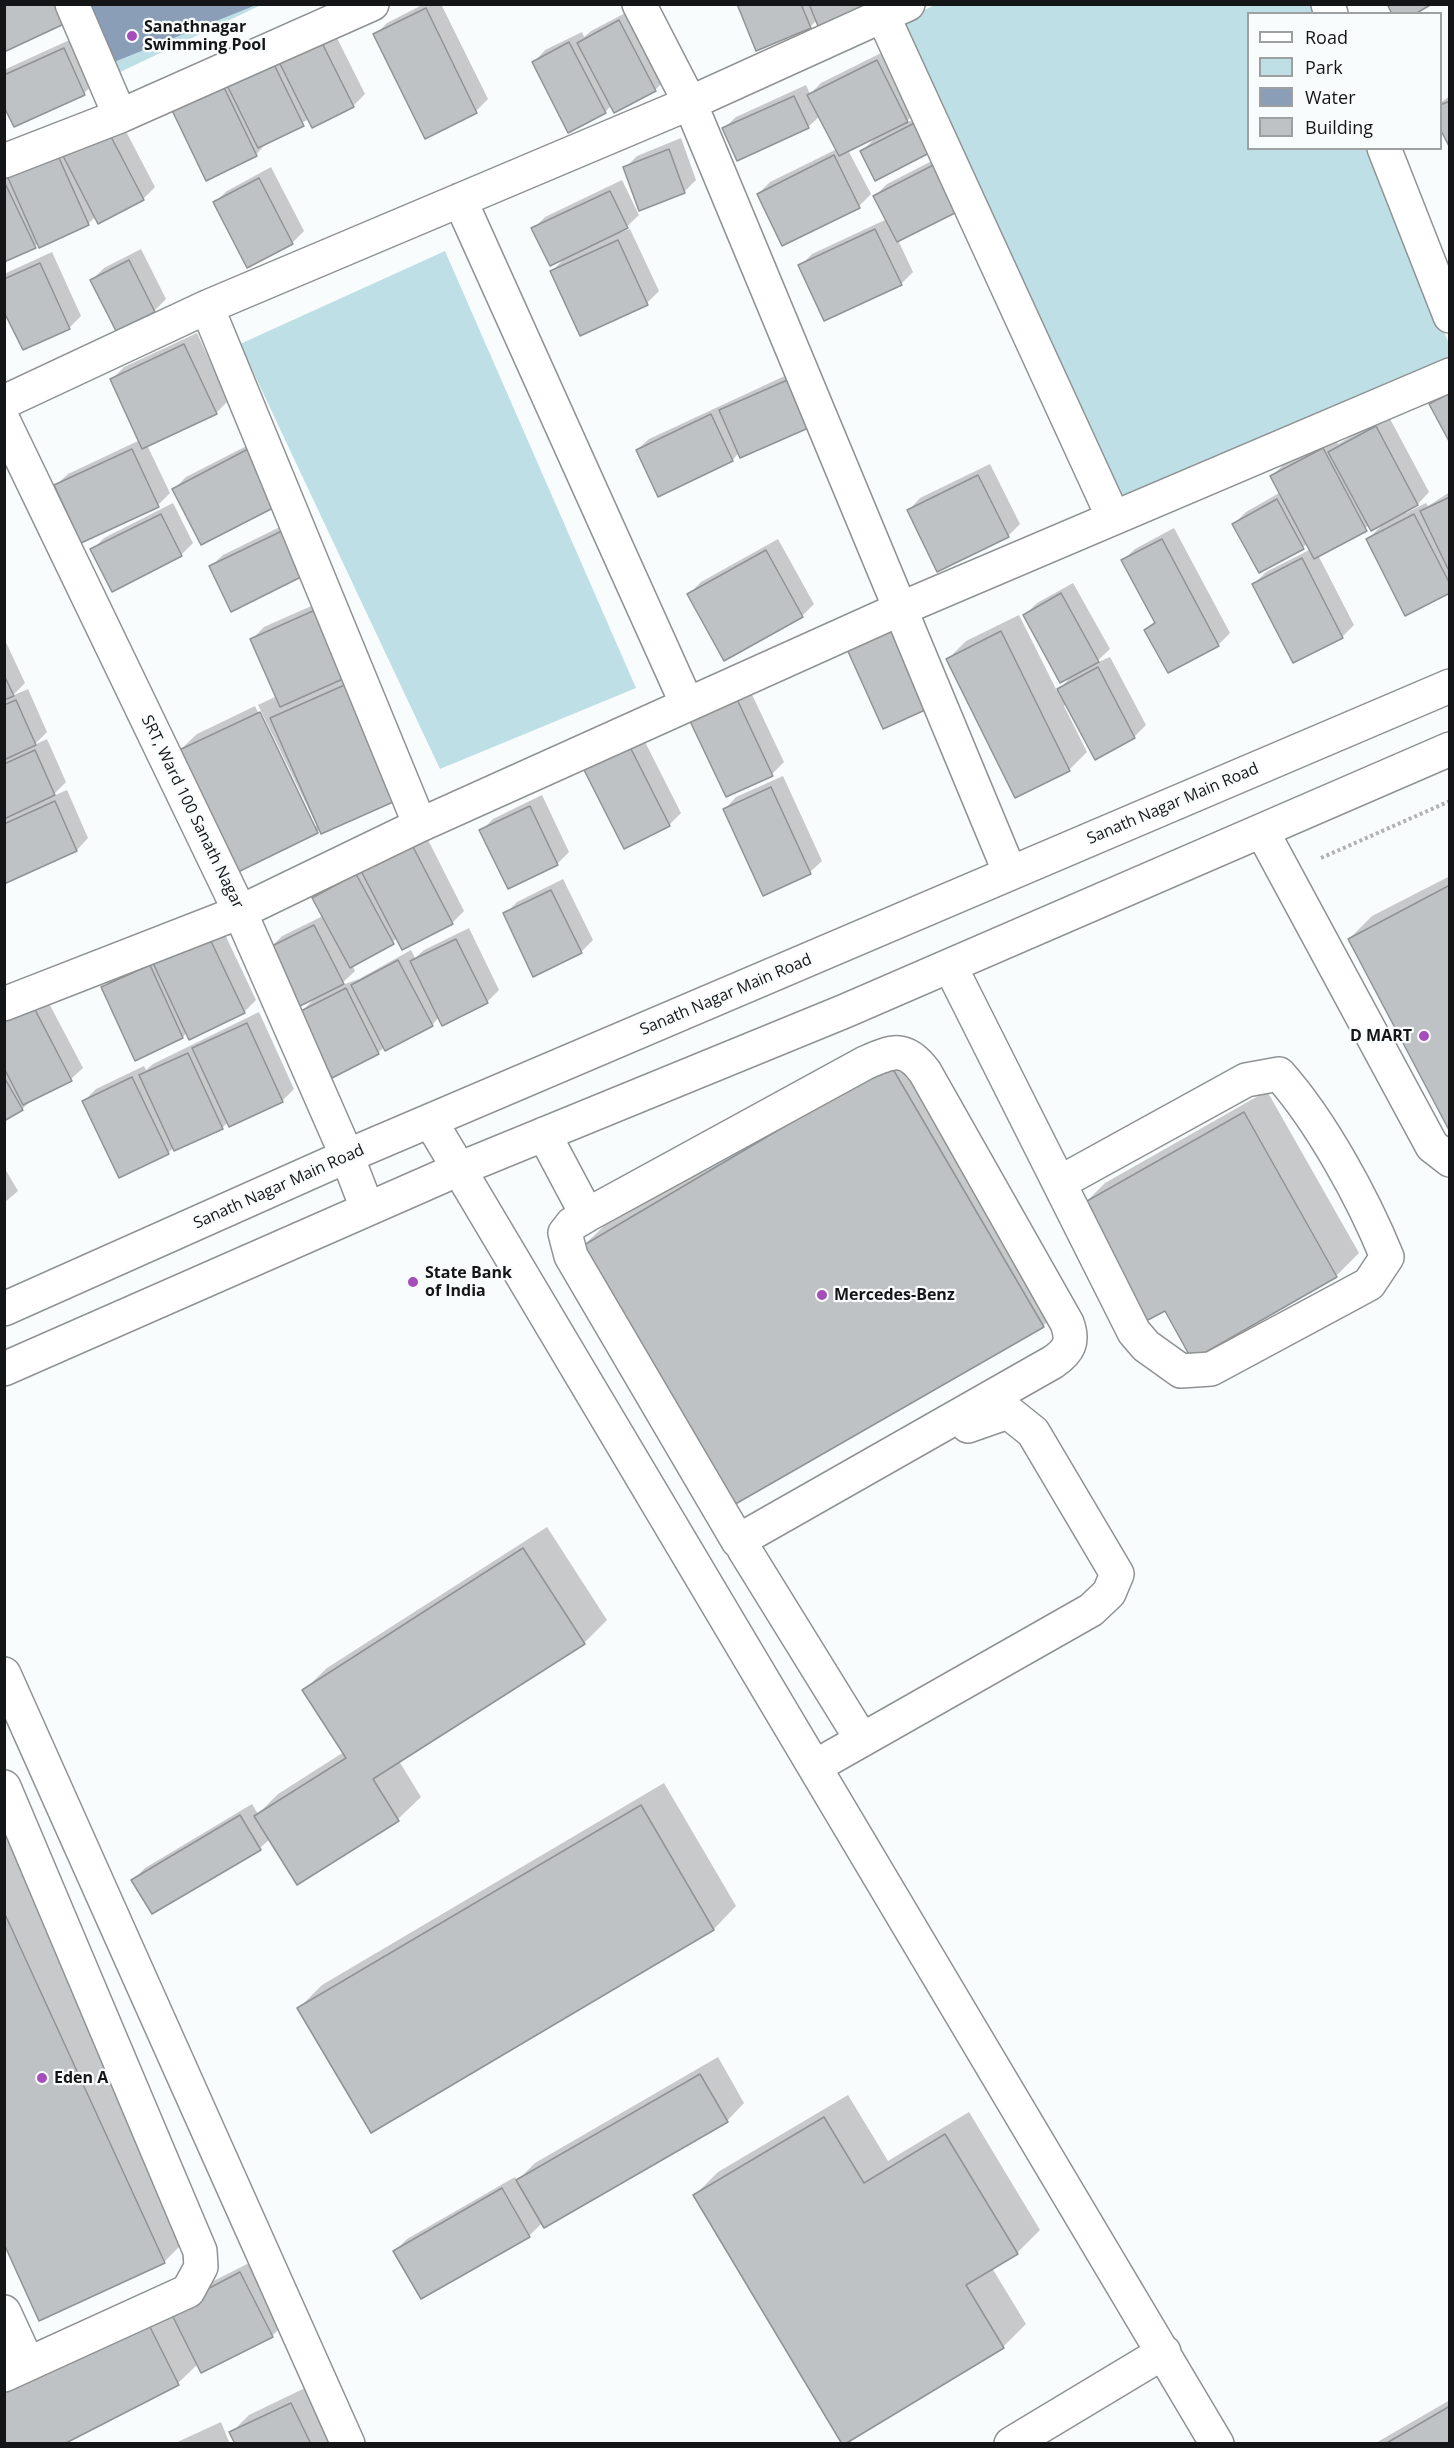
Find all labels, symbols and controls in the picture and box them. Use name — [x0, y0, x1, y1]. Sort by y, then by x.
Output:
legend — [1247, 12, 1442, 150]
place label: Sanathnagar Swimming Pool — [144, 17, 266, 55]
text: Road — [1305, 25, 1348, 49]
marker: Sanathnagar Swimming Pool — [125, 29, 139, 43]
text: Park — [1305, 55, 1343, 79]
text: Water — [1305, 85, 1356, 109]
text: Building — [1305, 115, 1373, 139]
street label: SRT, Ward 100 Sanath Nagar — [137, 712, 247, 912]
street label: Sanath Nagar Main Road — [1084, 759, 1262, 849]
street label: Sanath Nagar Main Road — [637, 950, 815, 1040]
place label: D MART — [1350, 1026, 1412, 1046]
marker: D MART — [1417, 1029, 1431, 1043]
street label: Sanath Nagar Main Road — [191, 1141, 367, 1233]
place label: State Bank of India — [425, 1263, 512, 1301]
marker: State Bank of India — [406, 1275, 420, 1289]
place label: Mercedes-Benz — [834, 1285, 955, 1305]
marker: Mercedes-Benz — [815, 1288, 829, 1302]
place label: Eden A — [54, 2068, 108, 2088]
marker: Eden A — [35, 2071, 49, 2085]

